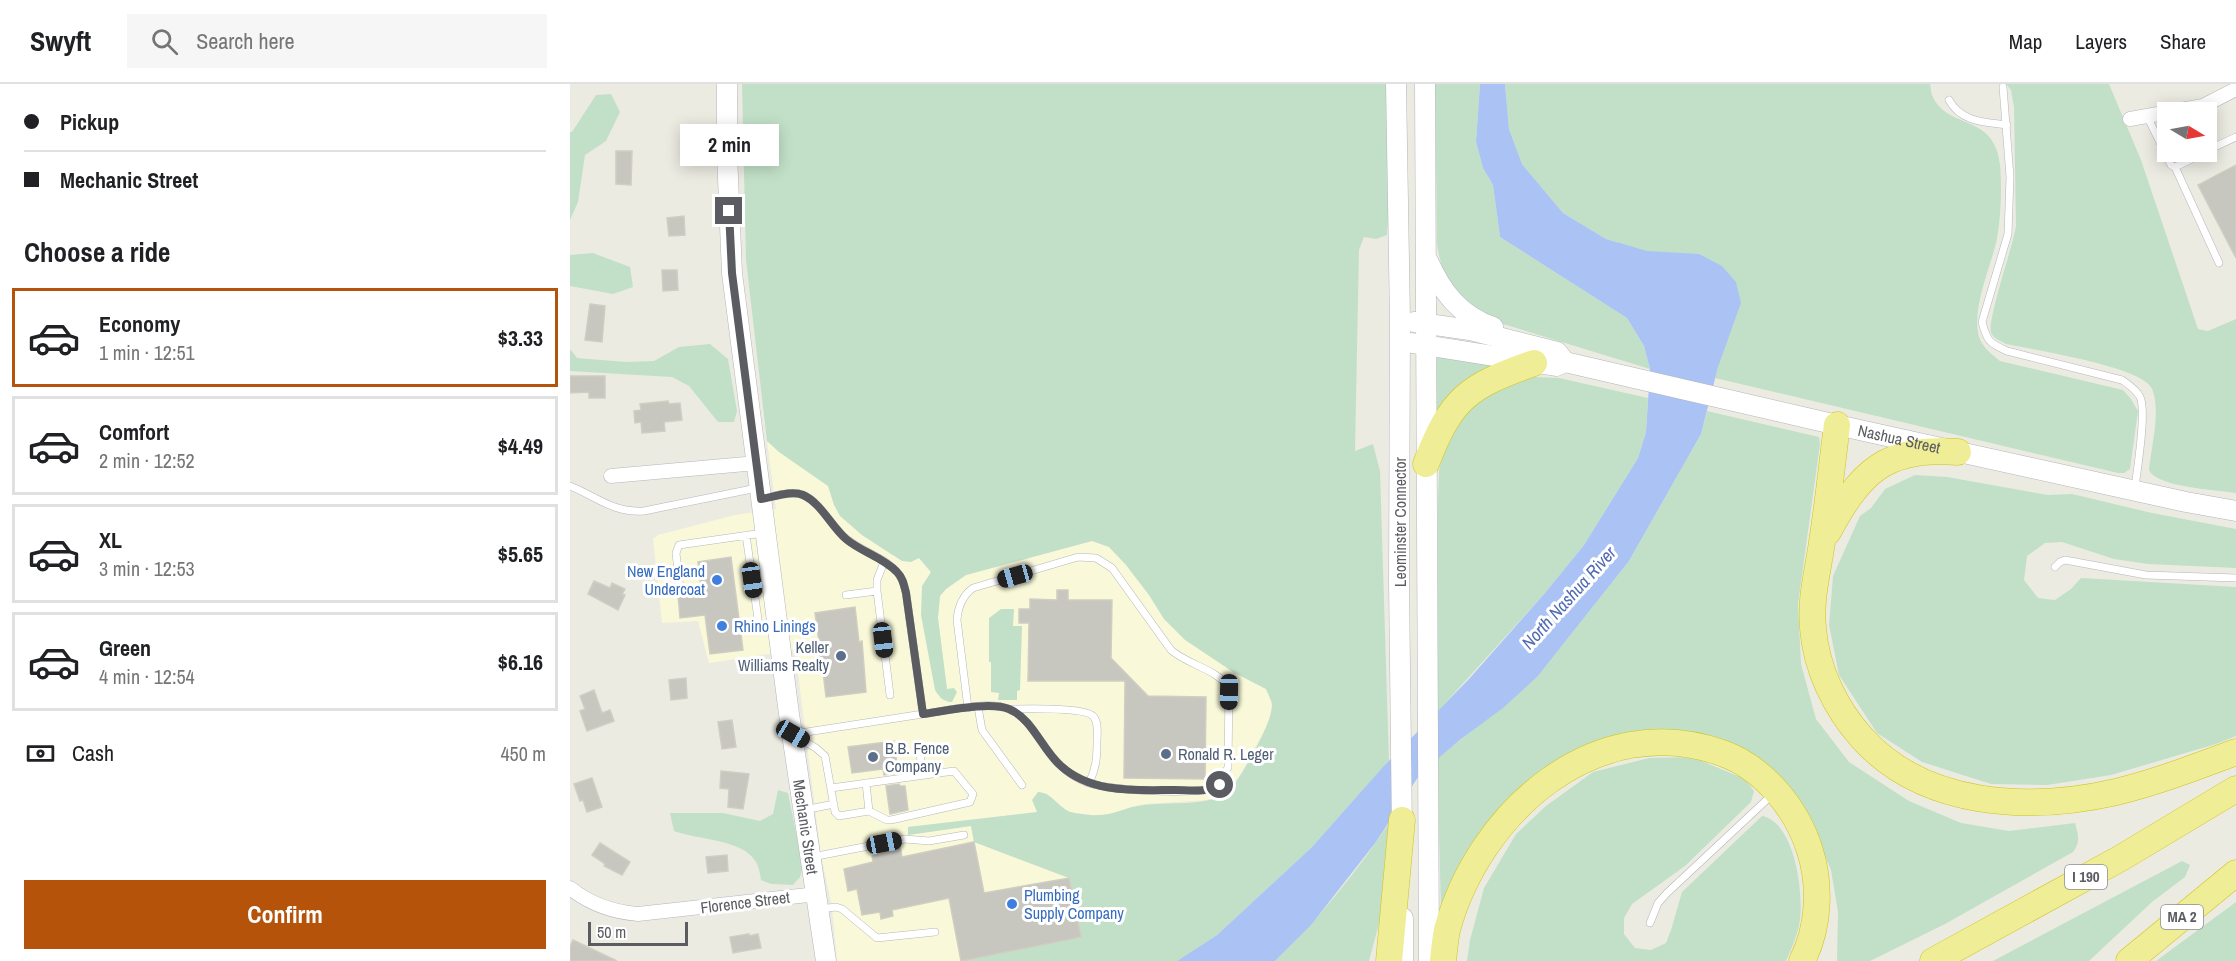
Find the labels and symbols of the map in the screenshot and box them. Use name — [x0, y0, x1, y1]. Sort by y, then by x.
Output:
north arrow — [2157, 102, 2217, 162]
callout: 2 min — [680, 124, 778, 166]
route end — [715, 197, 742, 224]
street label: Nashua Street — [1856, 419, 1943, 459]
street label: Leominster Connector — [1389, 456, 1411, 587]
water label: North Nashua River — [1516, 540, 1622, 654]
place label: New England Undercoat — [627, 560, 705, 600]
car — [741, 561, 763, 599]
car — [995, 562, 1035, 590]
marker: New England Undercoat — [710, 573, 724, 587]
place label: Rhino Linings — [734, 615, 816, 637]
marker: Rhino Linings — [715, 619, 729, 633]
car — [872, 621, 894, 659]
place label: Keller Williams Realty — [738, 636, 830, 676]
marker: Keller Williams Realty — [834, 649, 848, 663]
car — [1220, 674, 1238, 710]
car — [773, 717, 813, 751]
place label: B.B. Fence Company — [885, 737, 949, 777]
place label: Ronald R. Leger — [1178, 743, 1274, 765]
marker: Ronald R. Leger — [1159, 747, 1173, 761]
marker: B.B. Fence Company — [866, 750, 880, 764]
route start — [1206, 771, 1233, 798]
street label: Mechanic Street — [788, 778, 824, 876]
car — [865, 831, 903, 855]
road number: I 190 — [2065, 865, 2107, 889]
place label: Plumbing Supply Company — [1024, 884, 1124, 924]
street label: Florence Street — [699, 886, 791, 918]
marker: Plumbing Supply Company — [1005, 897, 1019, 911]
road number: MA 2 — [2161, 905, 2203, 929]
scale bar — [588, 919, 688, 946]

